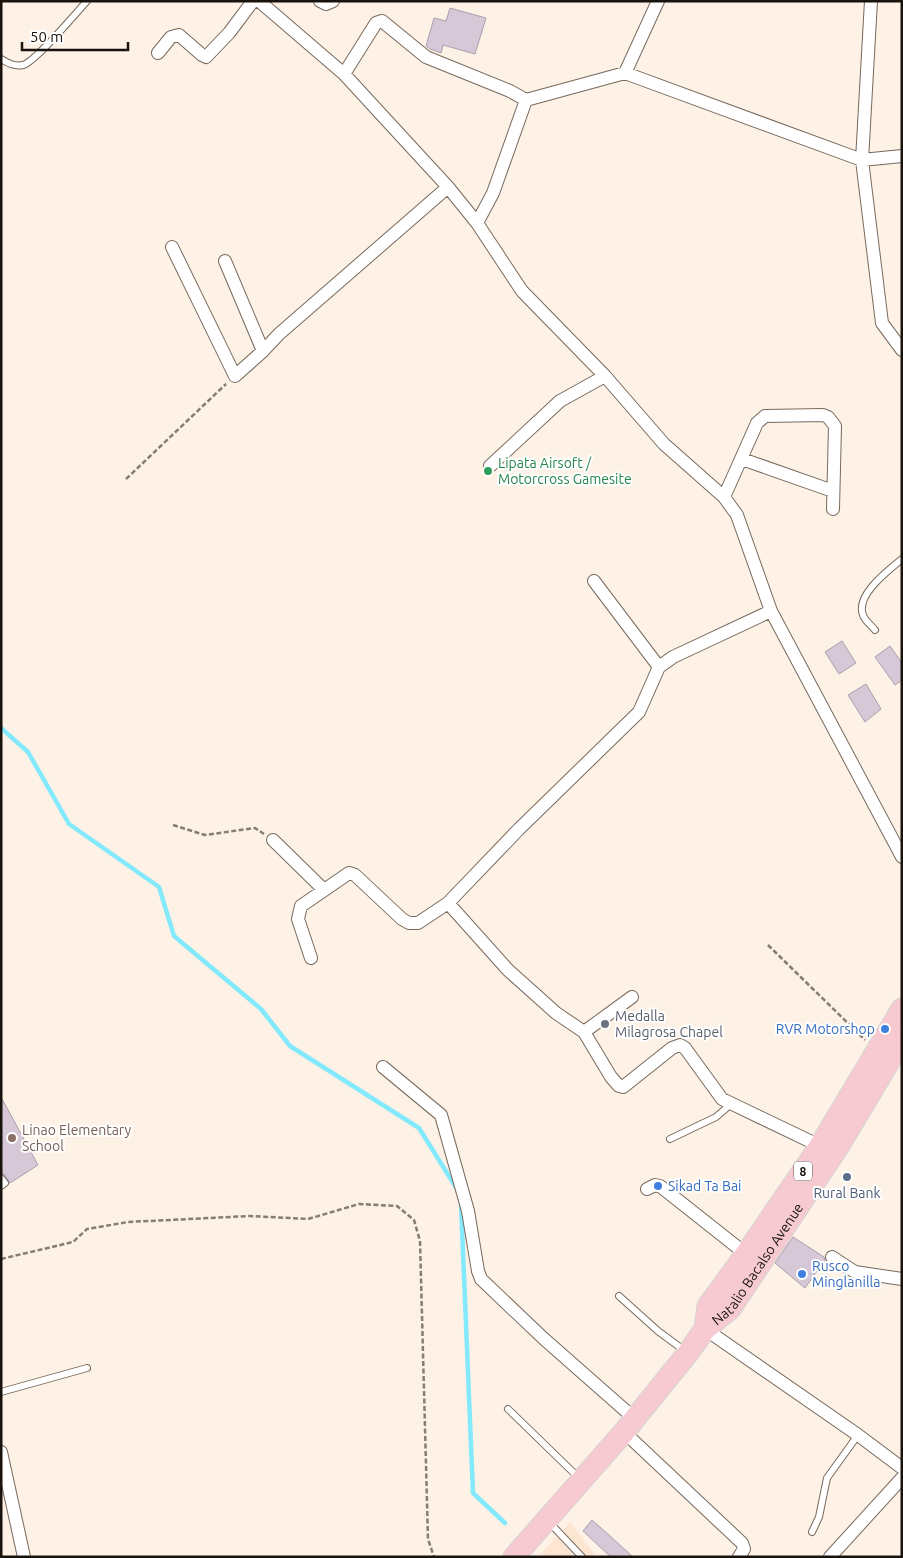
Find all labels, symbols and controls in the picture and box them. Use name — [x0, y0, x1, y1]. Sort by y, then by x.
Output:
scale bar — [22, 20, 129, 52]
text: 50 m — [30, 28, 63, 45]
place label: Lipata Airsoft / Motorcross Gamesite — [498, 455, 632, 487]
marker: Lipata Airsoft / Motorcross Gamesite — [482, 465, 494, 477]
place label: Medalla Milagrosa Chapel — [615, 1008, 723, 1040]
marker: Medalla Milagrosa Chapel — [599, 1018, 611, 1030]
place label: RVR Motorshop — [776, 1021, 875, 1037]
marker: RVR Motorshop — [879, 1023, 891, 1035]
place label: Linao Elementary School — [22, 1122, 131, 1154]
marker: Linao Elementary School — [6, 1132, 18, 1144]
road number: 8 — [794, 1162, 812, 1180]
marker: Rural Bank — [841, 1171, 853, 1183]
place label: Sikad Ta Bai — [668, 1178, 742, 1194]
marker: Sikad Ta Bai — [652, 1180, 664, 1192]
place label: Rural Bank — [813, 1185, 881, 1201]
street label: Natalio Bacalso Avenue — [709, 1200, 806, 1328]
place label: Rusco Minglanilla — [812, 1258, 880, 1290]
marker: Rusco Minglanilla — [796, 1268, 808, 1280]

